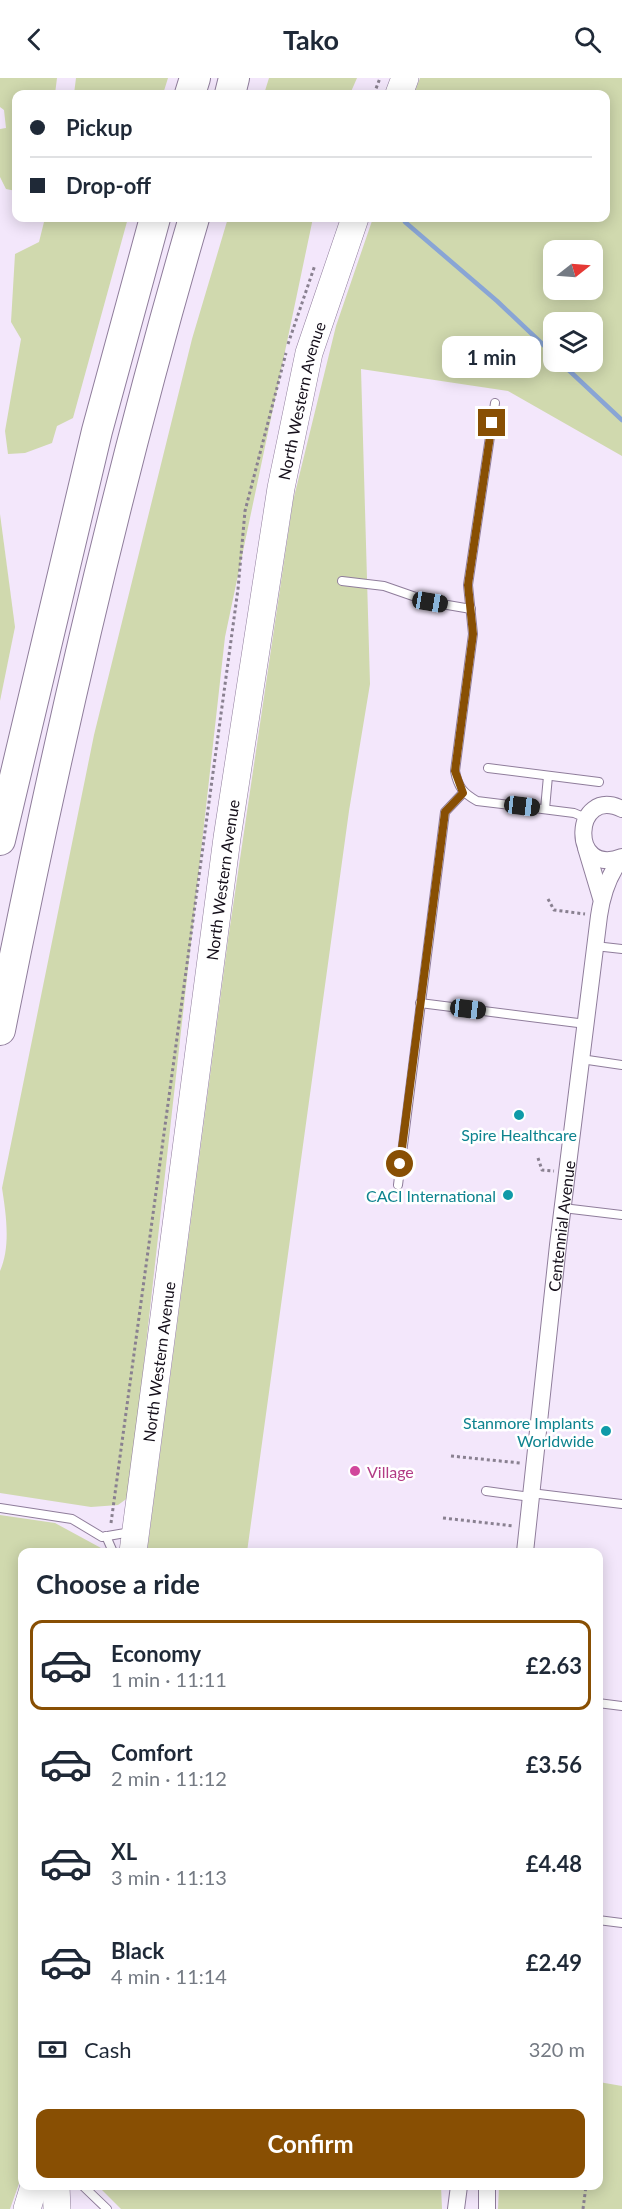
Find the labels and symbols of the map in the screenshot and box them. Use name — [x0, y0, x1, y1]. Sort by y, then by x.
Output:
north arrow — [543, 240, 603, 300]
street label: North Western Avenue — [273, 319, 329, 481]
callout: 1 min — [442, 336, 542, 378]
route end — [478, 409, 505, 436]
car — [411, 590, 449, 614]
car — [503, 795, 541, 817]
street label: North Western Avenue — [202, 798, 242, 961]
car — [449, 998, 487, 1020]
marker: Spire Healthcare — [512, 1108, 526, 1122]
place label: Spire Healthcare — [461, 1125, 577, 1144]
route start — [386, 1150, 413, 1177]
street label: Centennial Avenue — [544, 1159, 578, 1293]
place label: CACI International — [366, 1186, 496, 1205]
marker: CACI International — [501, 1188, 515, 1202]
street label: North Western Avenue — [138, 1280, 178, 1443]
place label: Stanmore Implants Worldwide — [463, 1413, 594, 1450]
marker: Stanmore Implants Worldwide — [599, 1424, 613, 1438]
place label: Village — [367, 1462, 414, 1481]
marker: Village — [348, 1464, 362, 1478]

